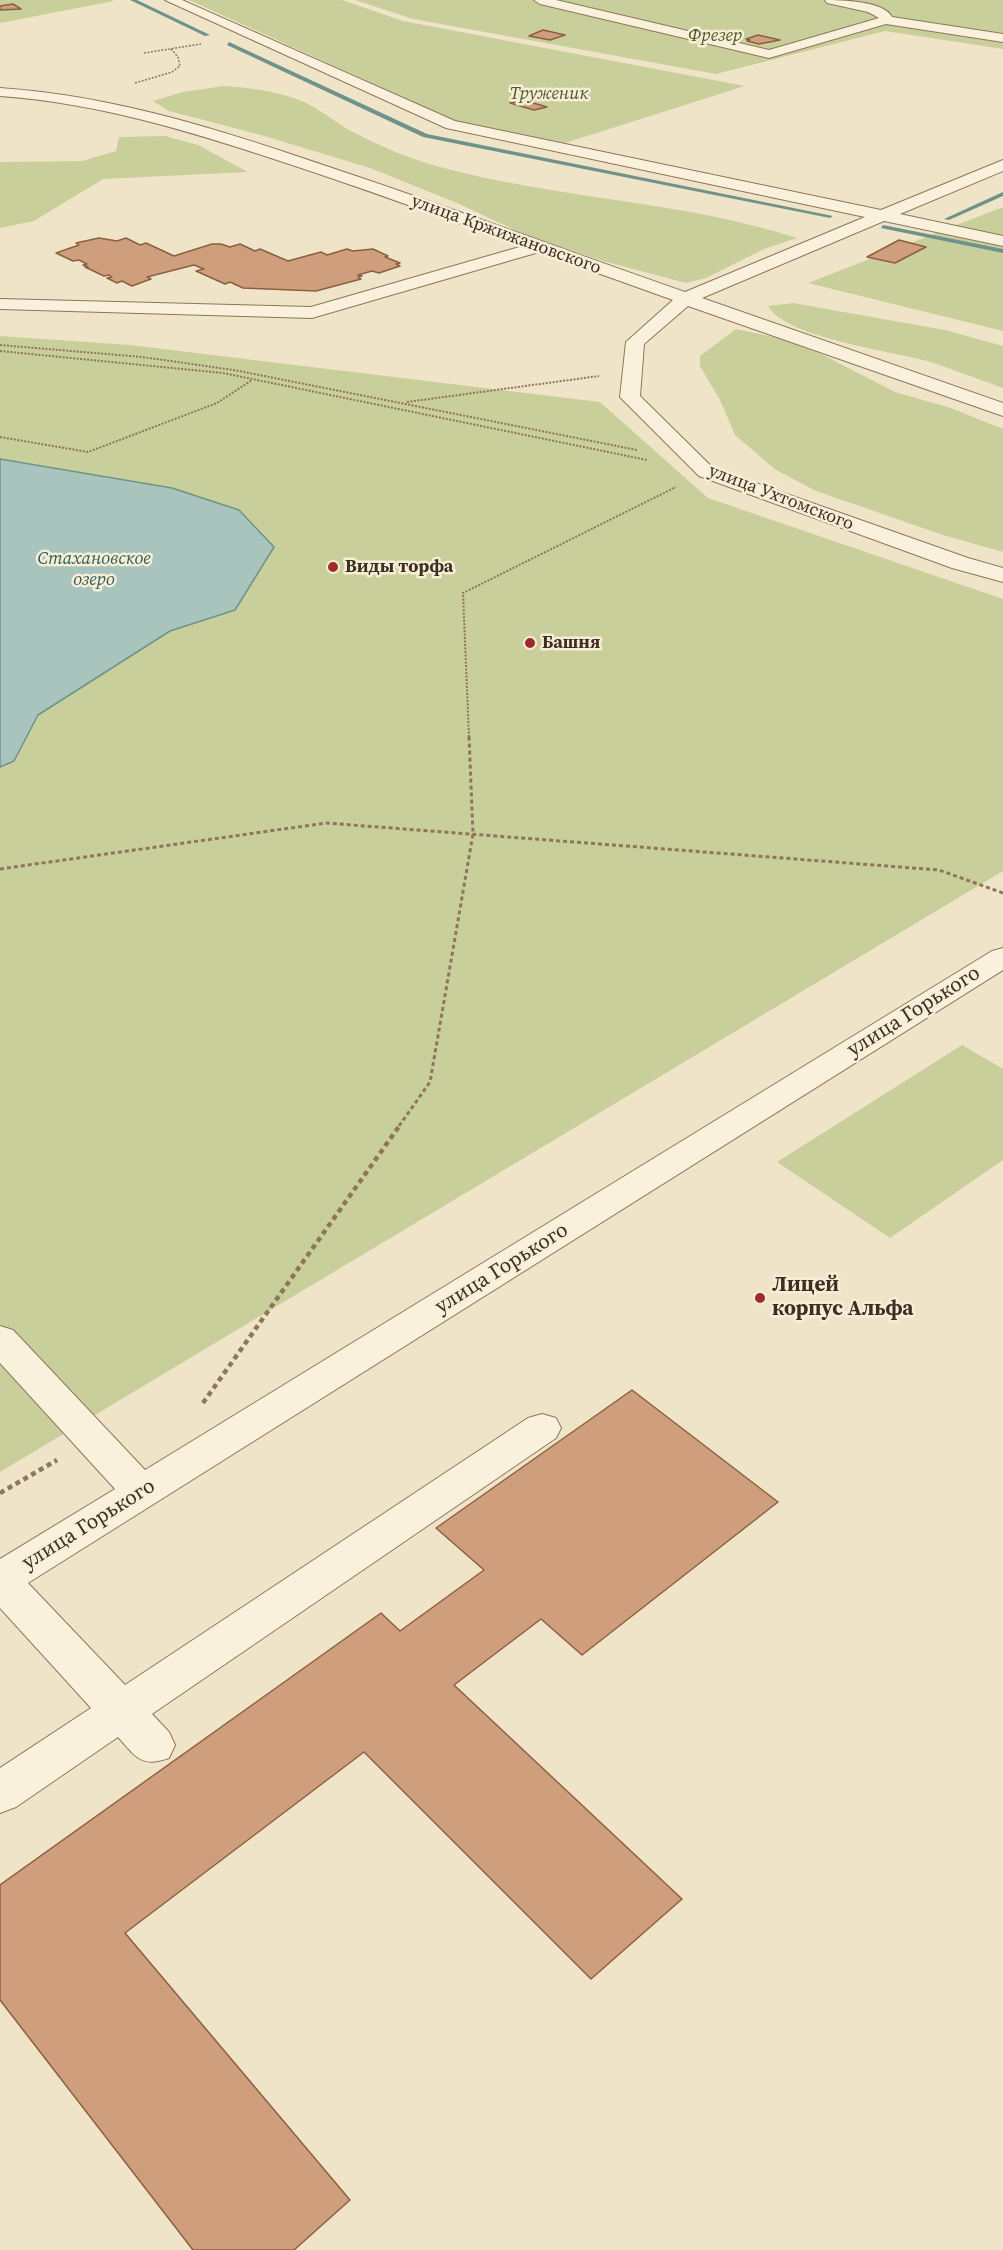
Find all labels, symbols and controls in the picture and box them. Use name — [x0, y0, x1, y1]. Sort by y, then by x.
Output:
park label: Фрезер — [688, 25, 742, 47]
park label: Труженик — [510, 83, 588, 105]
street label: улица Кржижановского — [408, 191, 604, 279]
street label: улица Ухтомского — [705, 460, 857, 536]
water label: Стахановское озеро — [37, 548, 151, 590]
place label: Виды торфа — [345, 556, 453, 578]
marker: Виды торфа — [326, 560, 340, 574]
place label: Башня — [542, 632, 600, 654]
marker: Башня — [523, 636, 537, 650]
street label: улица Горького — [843, 961, 985, 1063]
street label: улица Горького — [431, 1218, 573, 1320]
place label: Лицей корпус Альфа — [772, 1273, 913, 1323]
marker: Лицей корпус Альфа — [753, 1291, 767, 1305]
street label: улица Горького — [18, 1474, 160, 1576]

